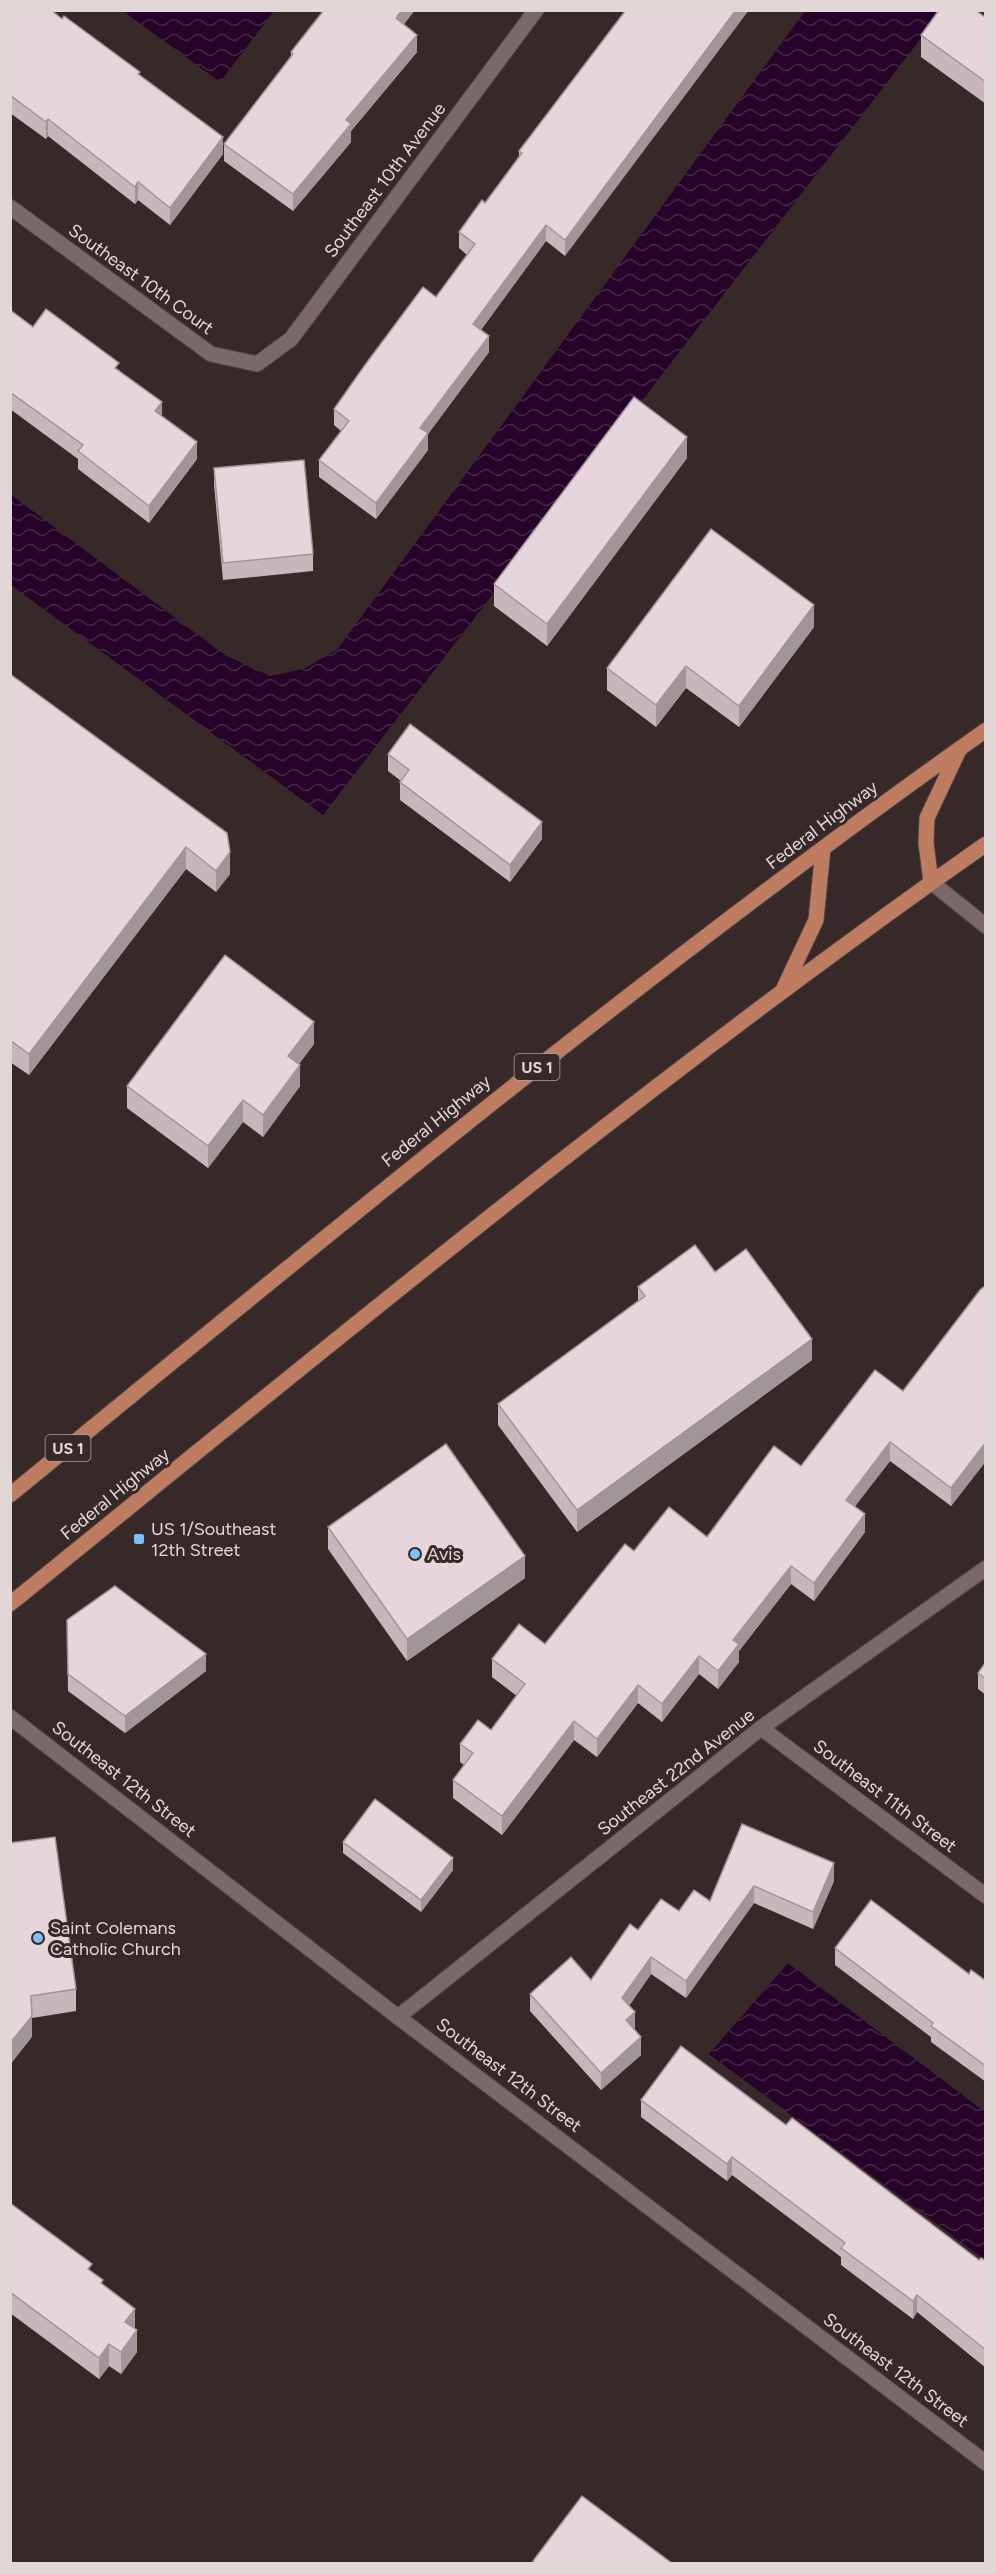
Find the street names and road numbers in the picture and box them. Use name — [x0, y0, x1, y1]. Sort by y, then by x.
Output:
street label: Southeast 10th Avenue — [320, 98, 451, 262]
street label: Southeast 10th Court — [64, 219, 218, 339]
street label: Federal Highway — [762, 776, 883, 874]
road number: US 1 — [514, 1054, 560, 1080]
street label: Federal Highway — [377, 1070, 495, 1172]
road number: US 1 — [46, 1435, 90, 1461]
street label: Federal Highway — [56, 1443, 174, 1545]
street label: Southeast 22nd Avenue — [593, 1704, 759, 1840]
street label: Southeast 12th Street — [48, 1716, 200, 1842]
street label: Southeast 11th Street — [809, 1735, 961, 1857]
street label: Southeast 12th Street — [432, 2013, 586, 2137]
street label: Southeast 12th Street — [819, 2308, 973, 2432]

